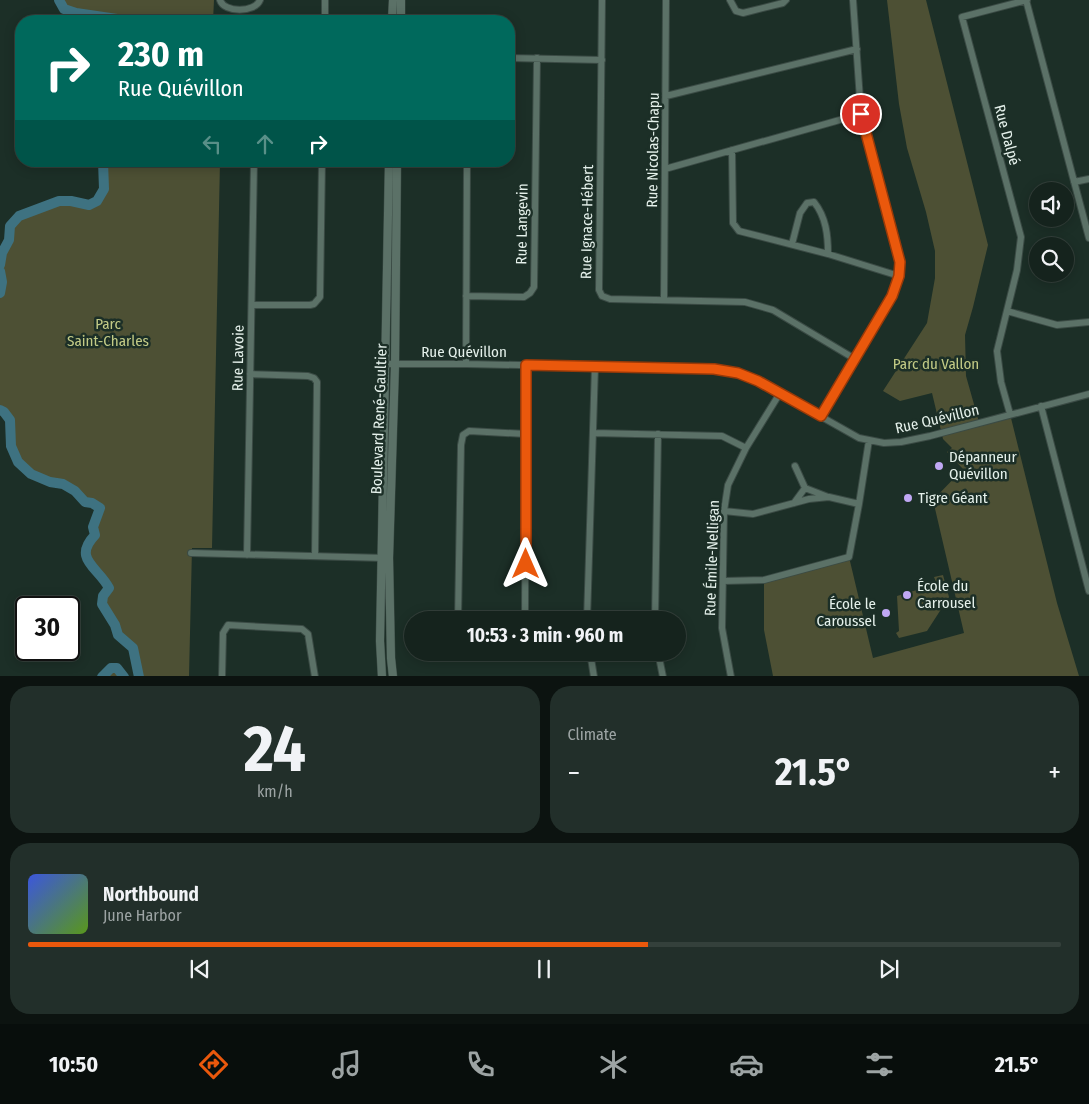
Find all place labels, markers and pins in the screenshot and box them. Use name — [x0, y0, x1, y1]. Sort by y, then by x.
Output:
pin — [840, 93, 882, 135]
place label: Dépanneur Quévillon — [949, 448, 1017, 483]
marker: Dépanneur Quévillon — [933, 460, 945, 472]
place label: Tigre Géant — [918, 489, 988, 507]
marker: Tigre Géant — [902, 492, 914, 504]
place label: École du Carrousel — [917, 577, 975, 612]
marker: École du Carrousel — [901, 589, 913, 601]
place label: École le Caroussel — [817, 595, 876, 630]
marker: École le Caroussel — [880, 607, 892, 619]

